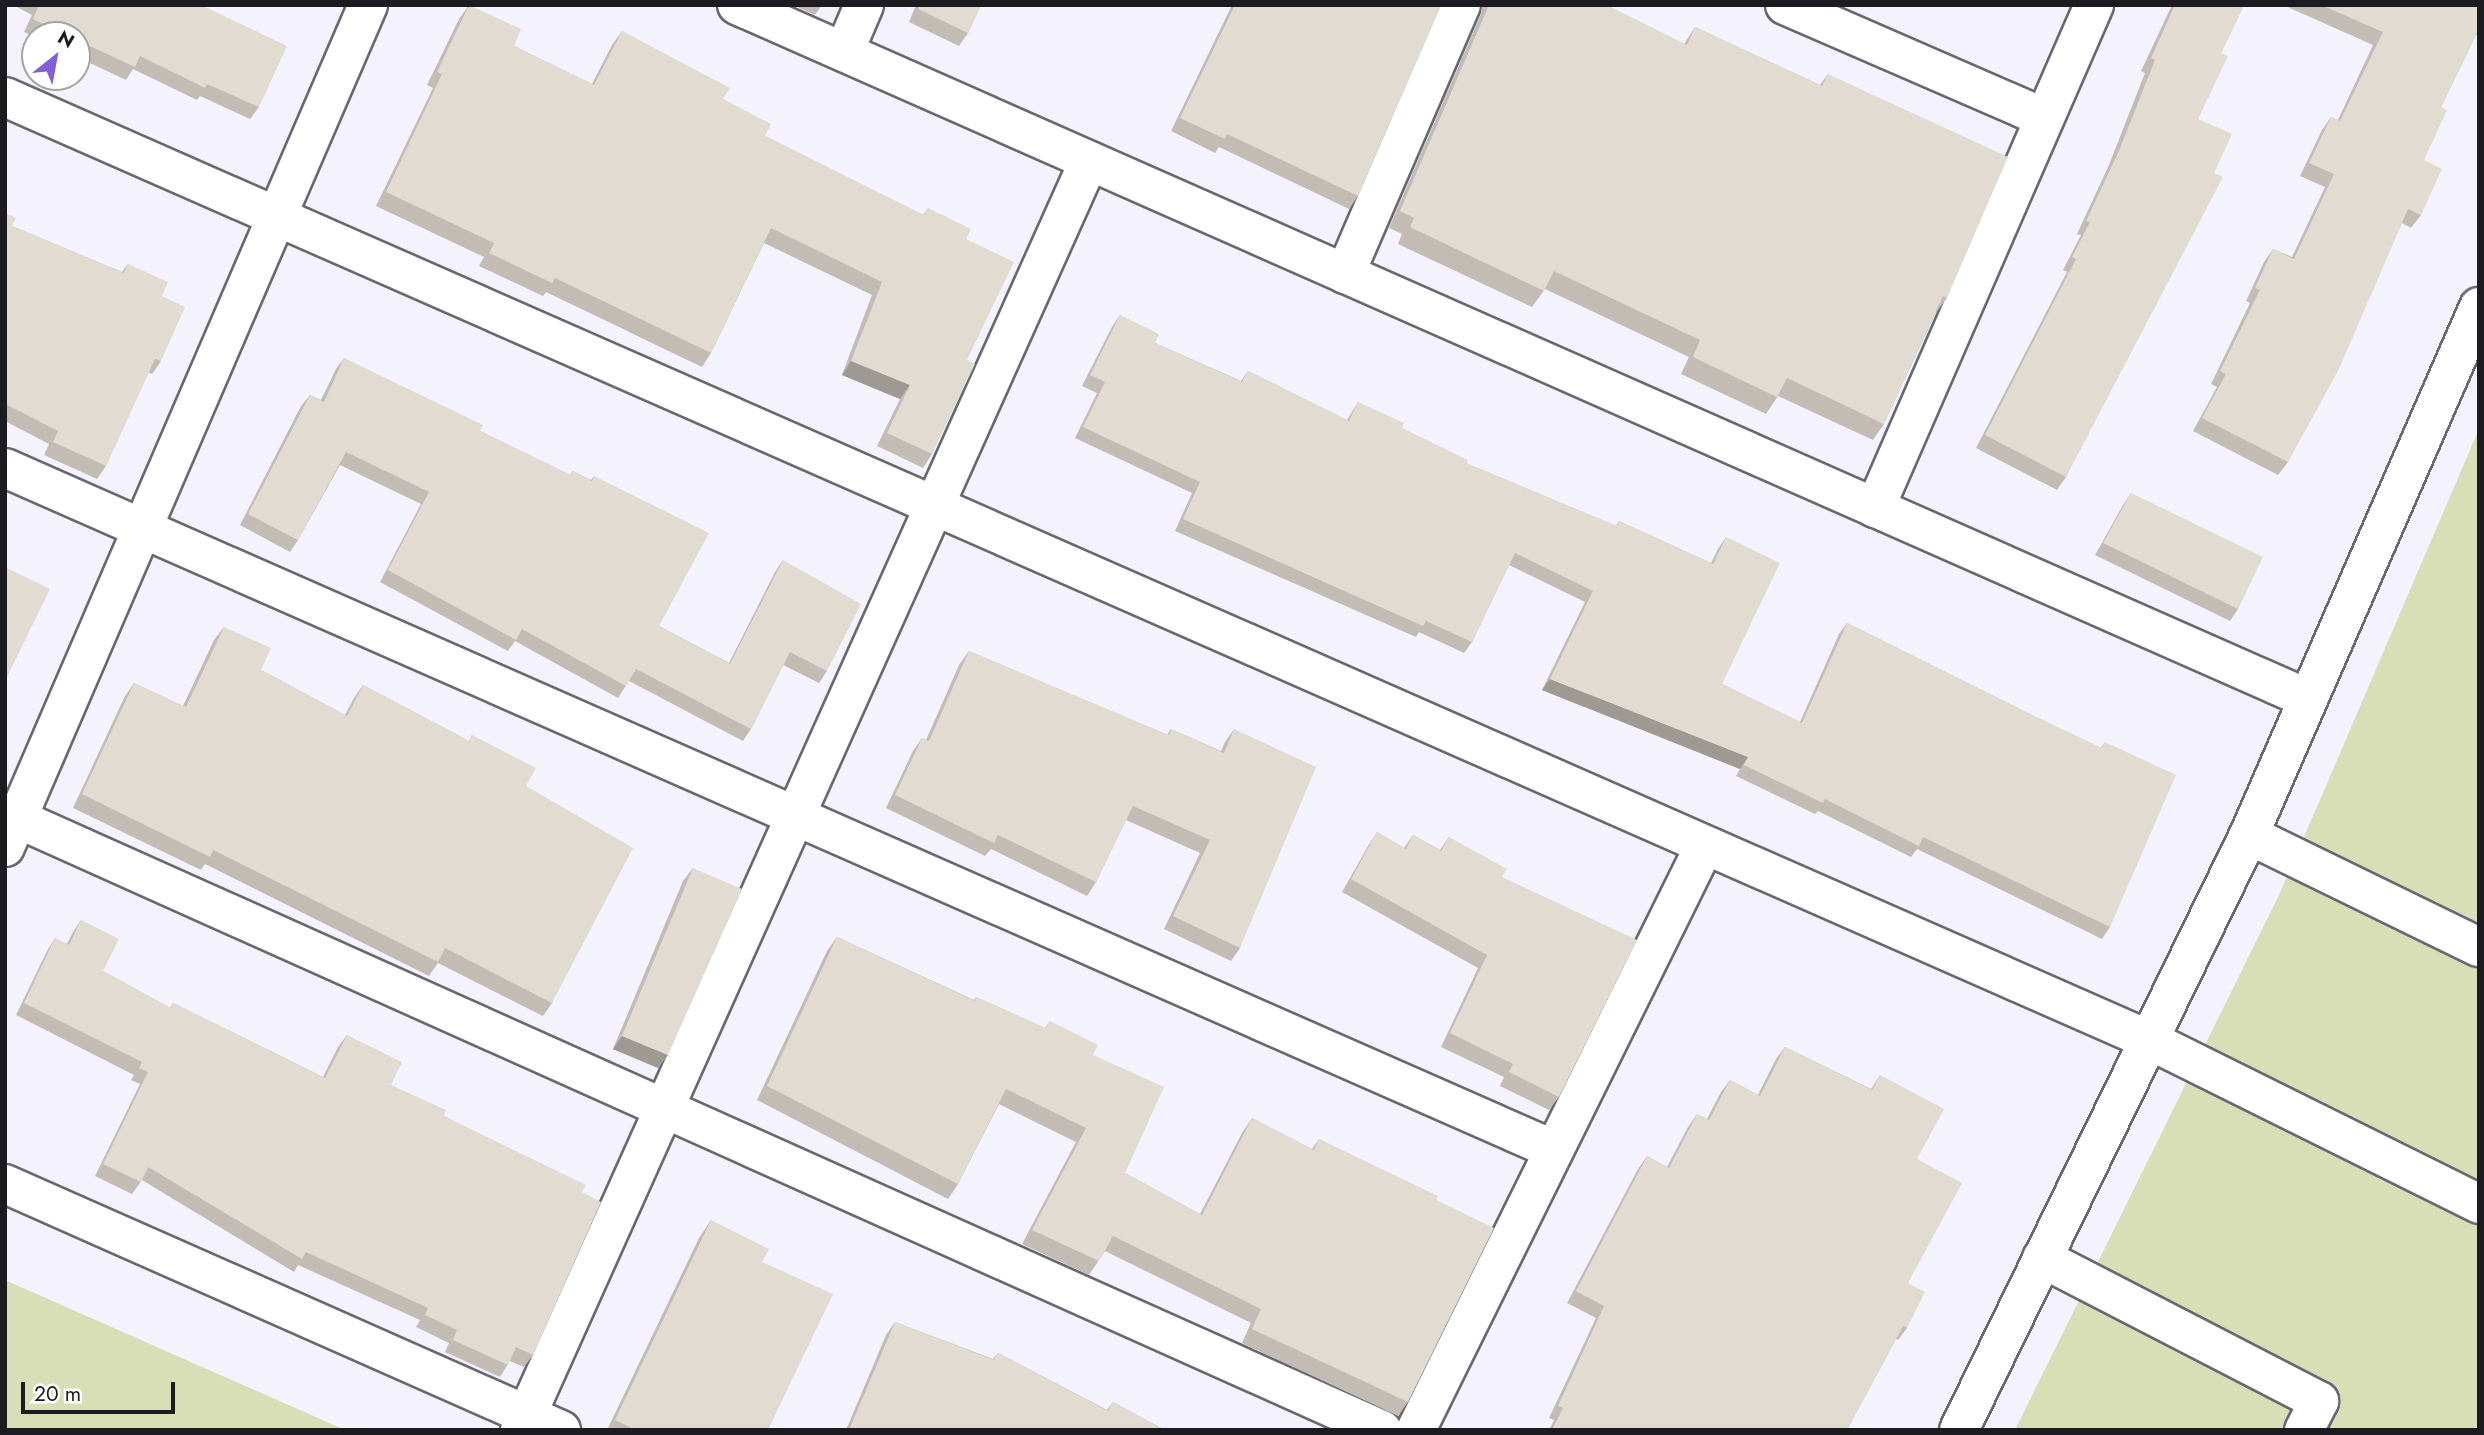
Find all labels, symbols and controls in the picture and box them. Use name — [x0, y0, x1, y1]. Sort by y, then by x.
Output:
north arrow — [21, 21, 91, 91]
text: N — [53, 24, 79, 55]
scale bar — [24, 1368, 178, 1412]
text: 20 m — [34, 1379, 81, 1409]

